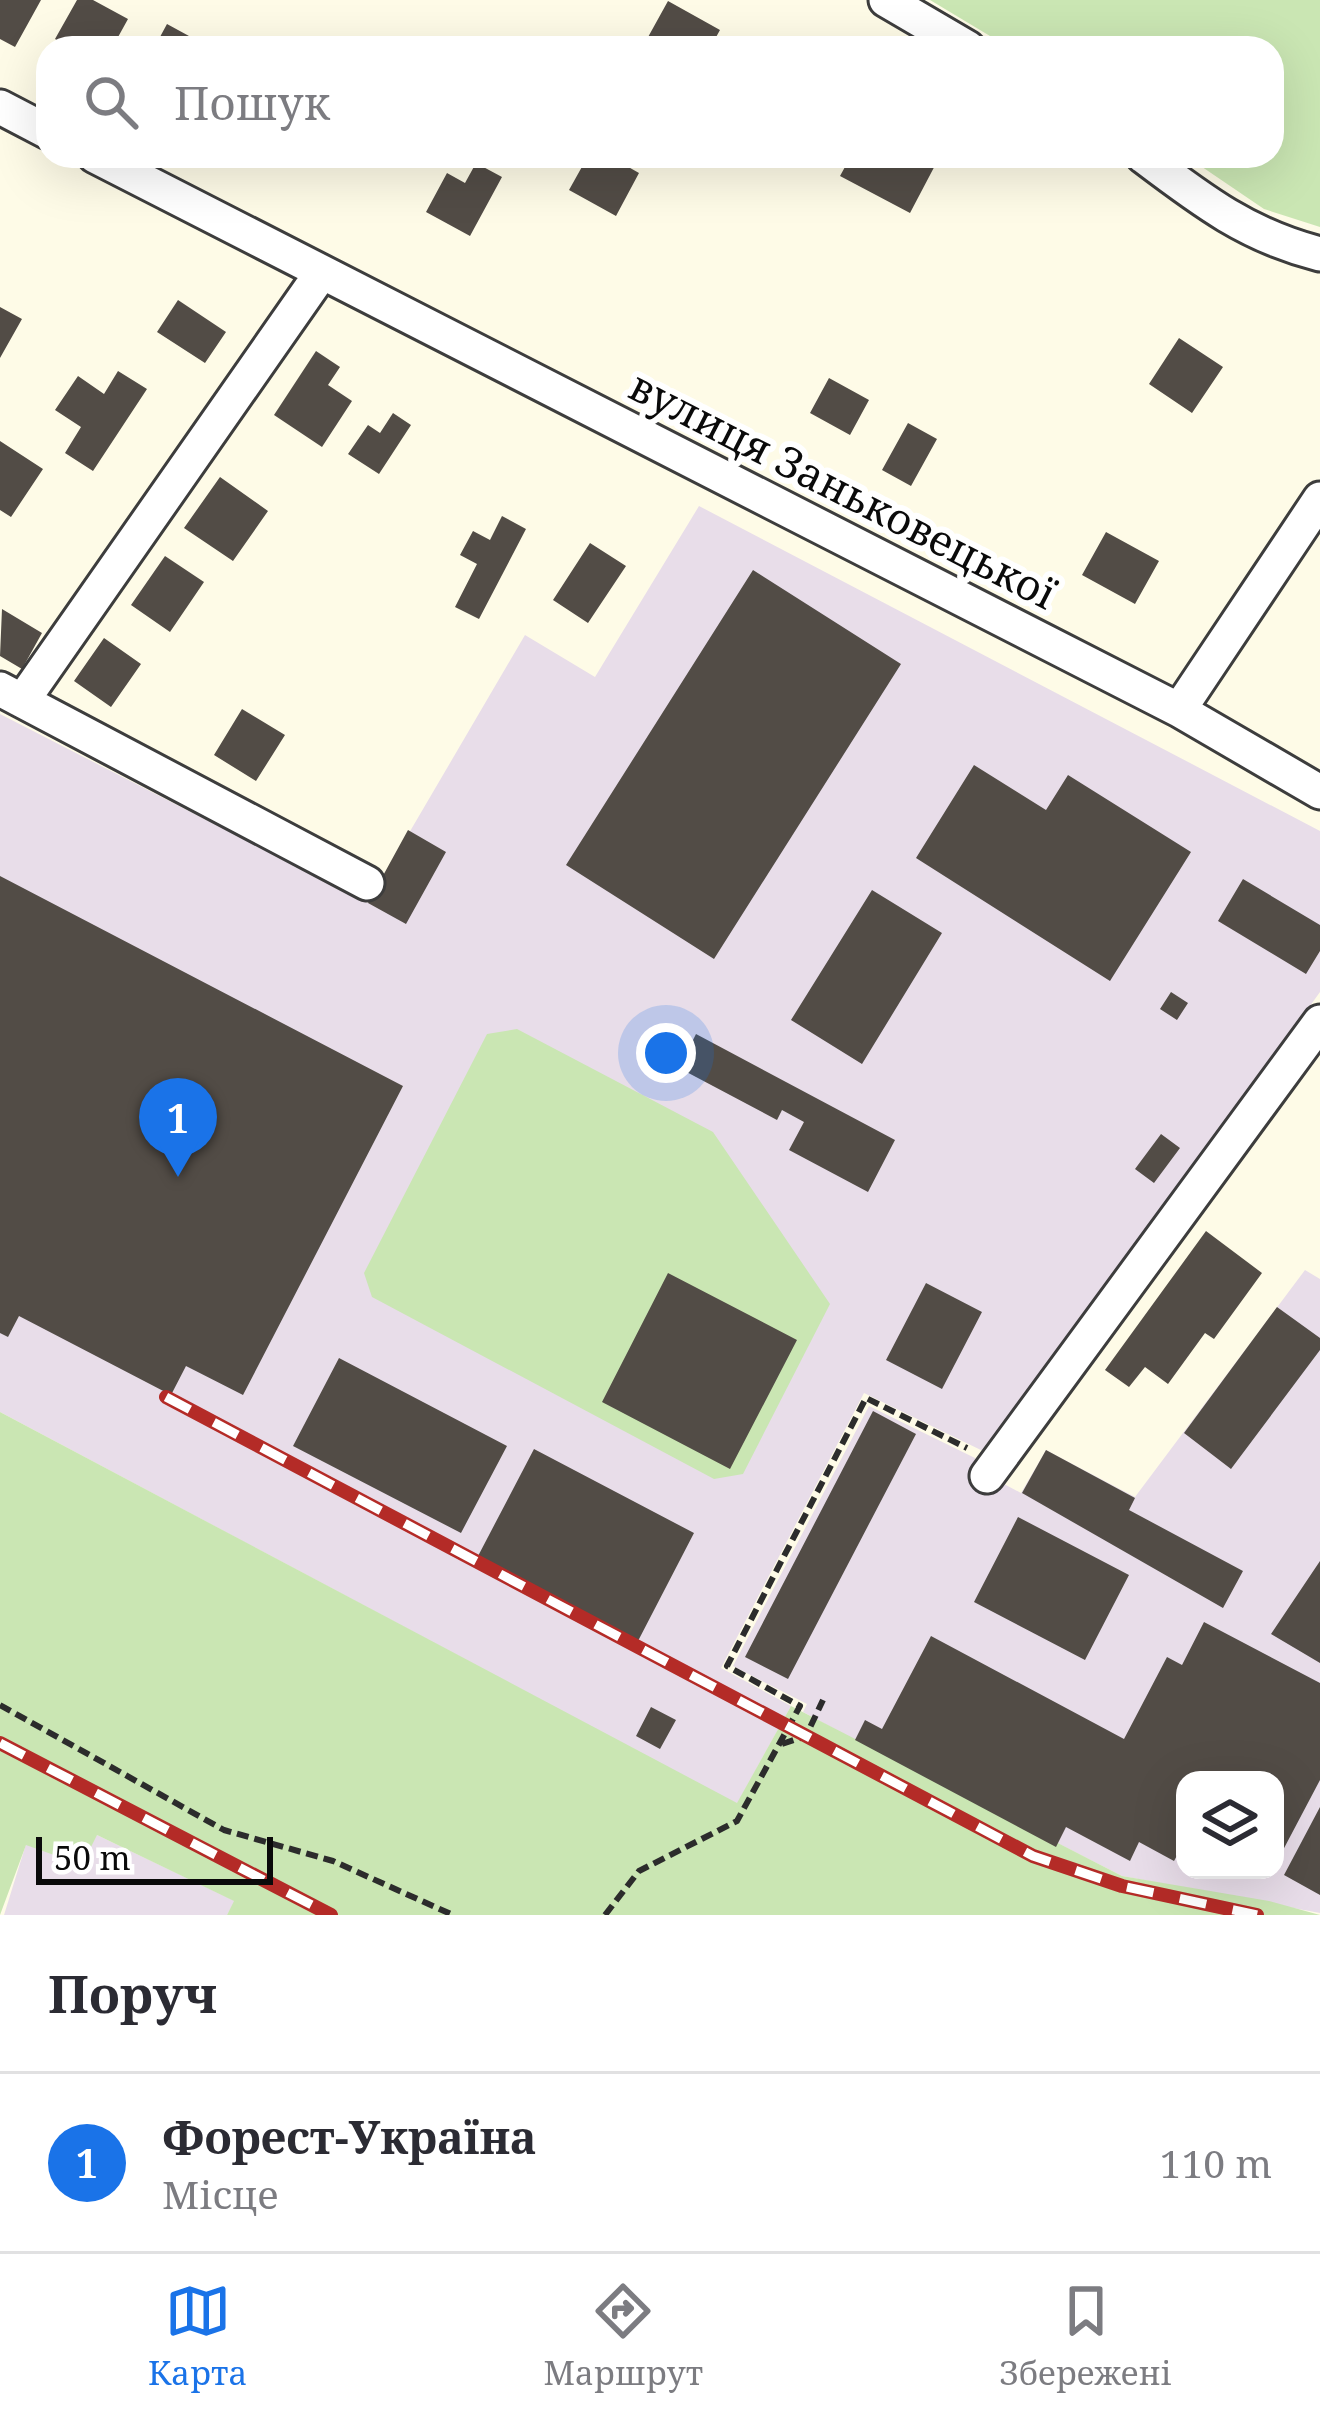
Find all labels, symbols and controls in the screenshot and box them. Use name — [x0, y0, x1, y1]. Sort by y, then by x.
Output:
search box — [36, 36, 1284, 168]
icon: search — [78, 69, 144, 135]
text: Пошук — [174, 72, 330, 133]
street label: вулиця Заньковецької — [620, 356, 1067, 621]
your location — [636, 1023, 696, 1083]
pin: 1 — [139, 1078, 217, 1177]
map controls — [1176, 1771, 1284, 1879]
button: layers — [1176, 1771, 1284, 1879]
scale bar — [36, 1831, 273, 1884]
text: 50 m — [54, 1835, 131, 1880]
text: Поруч — [48, 1958, 217, 2028]
text: Форест-Україна — [162, 2106, 537, 2167]
text: 1 — [76, 2136, 98, 2189]
text: 110 m — [1160, 2136, 1272, 2189]
text: Місце — [162, 2167, 278, 2220]
tab: Карта — [148, 2278, 247, 2395]
tab: Маршрут — [543, 2278, 703, 2395]
tab: Збережені — [999, 2278, 1172, 2395]

